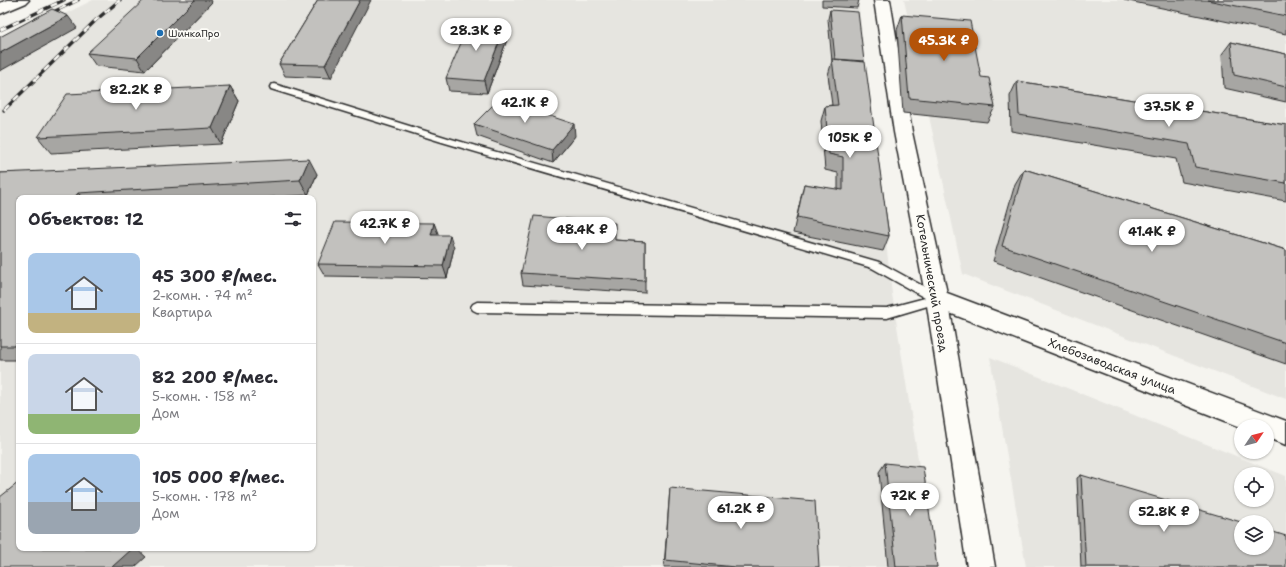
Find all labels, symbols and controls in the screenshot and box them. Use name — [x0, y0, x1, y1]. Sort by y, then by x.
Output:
pin: 28.3K ₽ — [439, 18, 513, 52]
text: 28.3K ₽ — [450, 22, 502, 39]
place label: ШинкаПро — [168, 27, 220, 40]
marker: ШинкаПро — [155, 28, 165, 38]
pin: 45.3K ₽ — [907, 28, 981, 62]
text: 45.3K ₽ — [918, 32, 970, 49]
pin: 82.2K ₽ — [99, 77, 173, 111]
text: 82.2K ₽ — [110, 81, 162, 98]
pin: 42.1K ₽ — [488, 90, 562, 124]
text: 42.1K ₽ — [501, 94, 549, 111]
pin: 37.5K ₽ — [1132, 94, 1206, 128]
text: 37.5K ₽ — [1144, 98, 1194, 115]
pin: 105K ₽ — [817, 125, 883, 159]
text: 105K ₽ — [827, 129, 873, 146]
text: Объектов: 12 — [28, 208, 144, 230]
icon: filters — [282, 208, 304, 230]
pin: 42.7K ₽ — [348, 211, 422, 245]
street label: Котельнический проезд — [912, 213, 952, 354]
text: 42.7K ₽ — [359, 215, 411, 232]
pin: 48.4K ₽ — [545, 217, 619, 251]
pin: 41.4K ₽ — [1115, 219, 1189, 253]
text: 48.4K ₽ — [556, 221, 608, 238]
text: 41.4K ₽ — [1128, 223, 1176, 240]
text: 45 300 ₽/мес. — [152, 265, 277, 287]
icon: home — [60, 269, 108, 317]
text: 2-комн. · 74 m² — [152, 287, 253, 304]
text: Квартира — [152, 304, 212, 321]
street label: Хлебозаводская улица — [1046, 334, 1179, 398]
text: 82 200 ₽/мес. — [152, 366, 278, 388]
icon: home — [60, 370, 108, 418]
text: 5-комн. · 158 m² — [152, 388, 257, 405]
text: Дом — [152, 405, 180, 422]
north arrow — [1234, 419, 1274, 459]
map controls — [1234, 419, 1274, 555]
text: 105 000 ₽/мес. — [152, 466, 285, 488]
button: locate — [1234, 467, 1274, 507]
icon: home — [60, 470, 108, 518]
pin: 72K ₽ — [882, 483, 938, 517]
text: 72K ₽ — [890, 487, 930, 504]
text: 5-комн. · 178 m² — [152, 488, 257, 505]
pin: 61.2K ₽ — [704, 496, 778, 530]
pin: 52.8K ₽ — [1127, 499, 1201, 533]
text: 61.2K ₽ — [717, 500, 765, 517]
text: 52.8K ₽ — [1138, 503, 1190, 520]
text: Дом — [152, 505, 180, 522]
button: layers — [1234, 515, 1274, 555]

